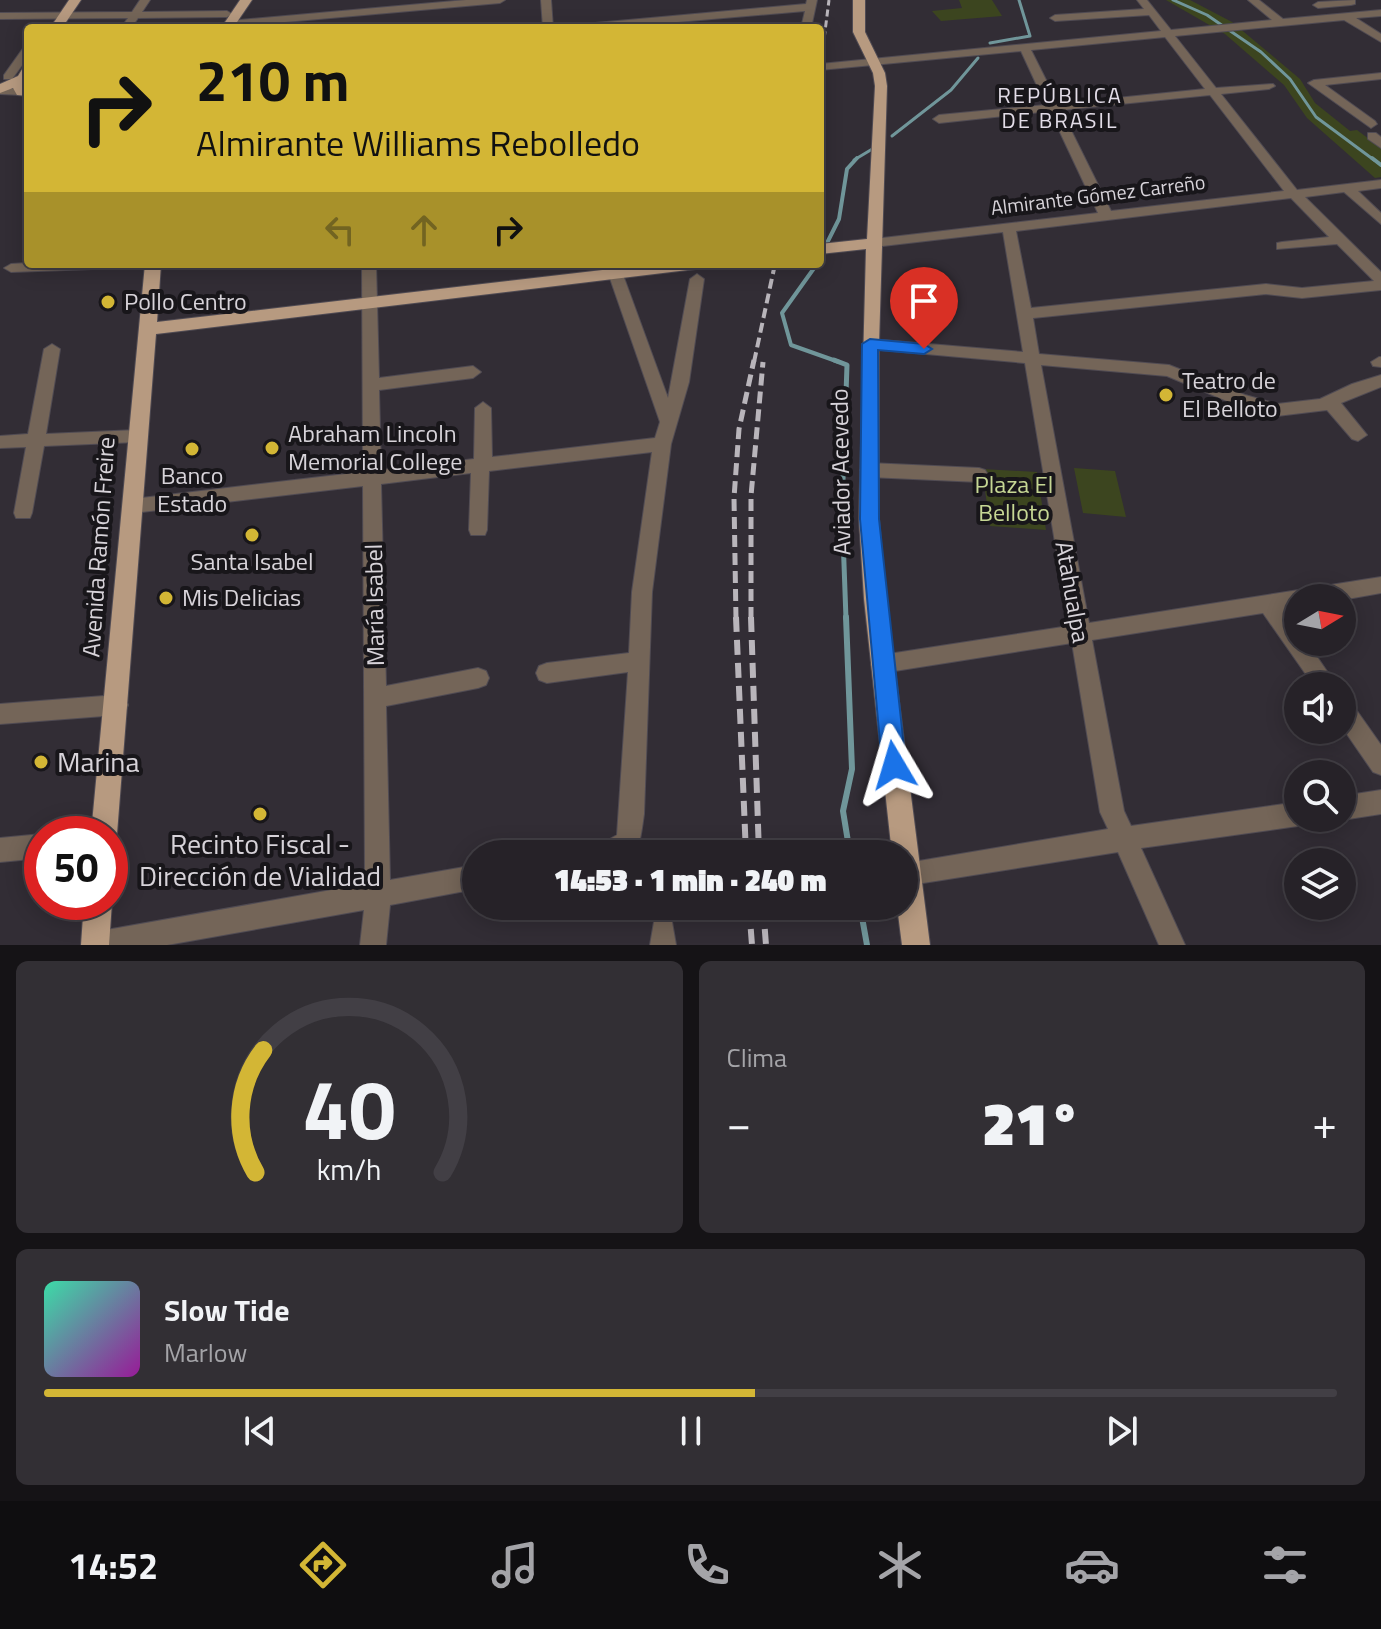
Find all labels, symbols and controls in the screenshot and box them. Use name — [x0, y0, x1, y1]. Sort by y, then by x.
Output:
text: 210 m — [196, 38, 349, 123]
icon: right — [64, 56, 168, 160]
district label: REPÚBLICA DE BRASIL — [997, 78, 1123, 137]
text: Almirante Williams Rebolledo — [196, 115, 640, 170]
street label: Almirante Gómez Carreño — [989, 166, 1207, 223]
icon: left — [318, 208, 362, 252]
icon: ahead — [402, 208, 446, 252]
icon: right — [486, 208, 530, 252]
pin — [890, 267, 958, 349]
icon: arrive — [902, 279, 946, 323]
place label: Pollo Centro — [124, 283, 247, 319]
marker: Pollo Centro — [99, 293, 117, 311]
place label: Teatro de El Belloto — [1182, 362, 1278, 426]
marker: Teatro de El Belloto — [1157, 386, 1175, 404]
street label: Aviador Acevedo — [821, 388, 859, 556]
place label: Abraham Lincoln Memorial College — [288, 415, 462, 479]
street label: Avenida Ramón Freire — [72, 435, 124, 658]
marker: Abraham Lincoln Memorial College — [263, 439, 281, 457]
marker: Banco Estado — [183, 440, 201, 458]
place label: Banco Estado — [157, 457, 227, 521]
park label: Plaza El Belloto — [975, 466, 1053, 530]
marker: Santa Isabel — [243, 526, 261, 544]
street label: Atahualpa — [1046, 538, 1100, 645]
place label: Santa Isabel — [191, 543, 313, 579]
street label: María Isabel — [355, 543, 393, 667]
place label: Mis Delicias — [182, 579, 301, 615]
north arrow — [1284, 584, 1356, 656]
map controls — [1284, 584, 1356, 920]
marker: Mis Delicias — [157, 589, 175, 607]
button: sound — [1284, 672, 1356, 744]
position arrow — [852, 723, 936, 807]
place label: Marina — [57, 740, 139, 783]
marker: Marina — [32, 753, 50, 771]
button: search — [1284, 760, 1356, 832]
marker: Recinto Fiscal - Dirección de Vialidad — [251, 805, 269, 823]
speed limit sign: 50 — [24, 816, 128, 920]
place label: Recinto Fiscal - Dirección de Vialidad — [139, 822, 381, 897]
button: layers — [1284, 848, 1356, 920]
text: 14:53 · 1 min · 240 m — [554, 857, 826, 903]
text: Clima — [727, 1038, 787, 1077]
text: 40 — [303, 1045, 396, 1171]
text: 21° — [982, 1077, 1081, 1168]
text: − — [727, 1089, 751, 1156]
text: + — [1312, 1089, 1337, 1156]
text: km/h — [317, 1148, 382, 1191]
text: Slow Tide — [164, 1287, 289, 1333]
text: Marlow — [164, 1333, 247, 1372]
icon: previous — [238, 1409, 282, 1453]
icon: pause — [669, 1409, 713, 1453]
icon: next — [1100, 1409, 1144, 1453]
icon: directions — [295, 1537, 351, 1593]
icon: music — [487, 1537, 543, 1593]
icon: phone — [679, 1537, 735, 1593]
icon: climate — [872, 1537, 928, 1593]
icon: car — [1064, 1537, 1120, 1593]
icon: filters — [1257, 1537, 1313, 1593]
text: 14:52 — [68, 1538, 158, 1593]

